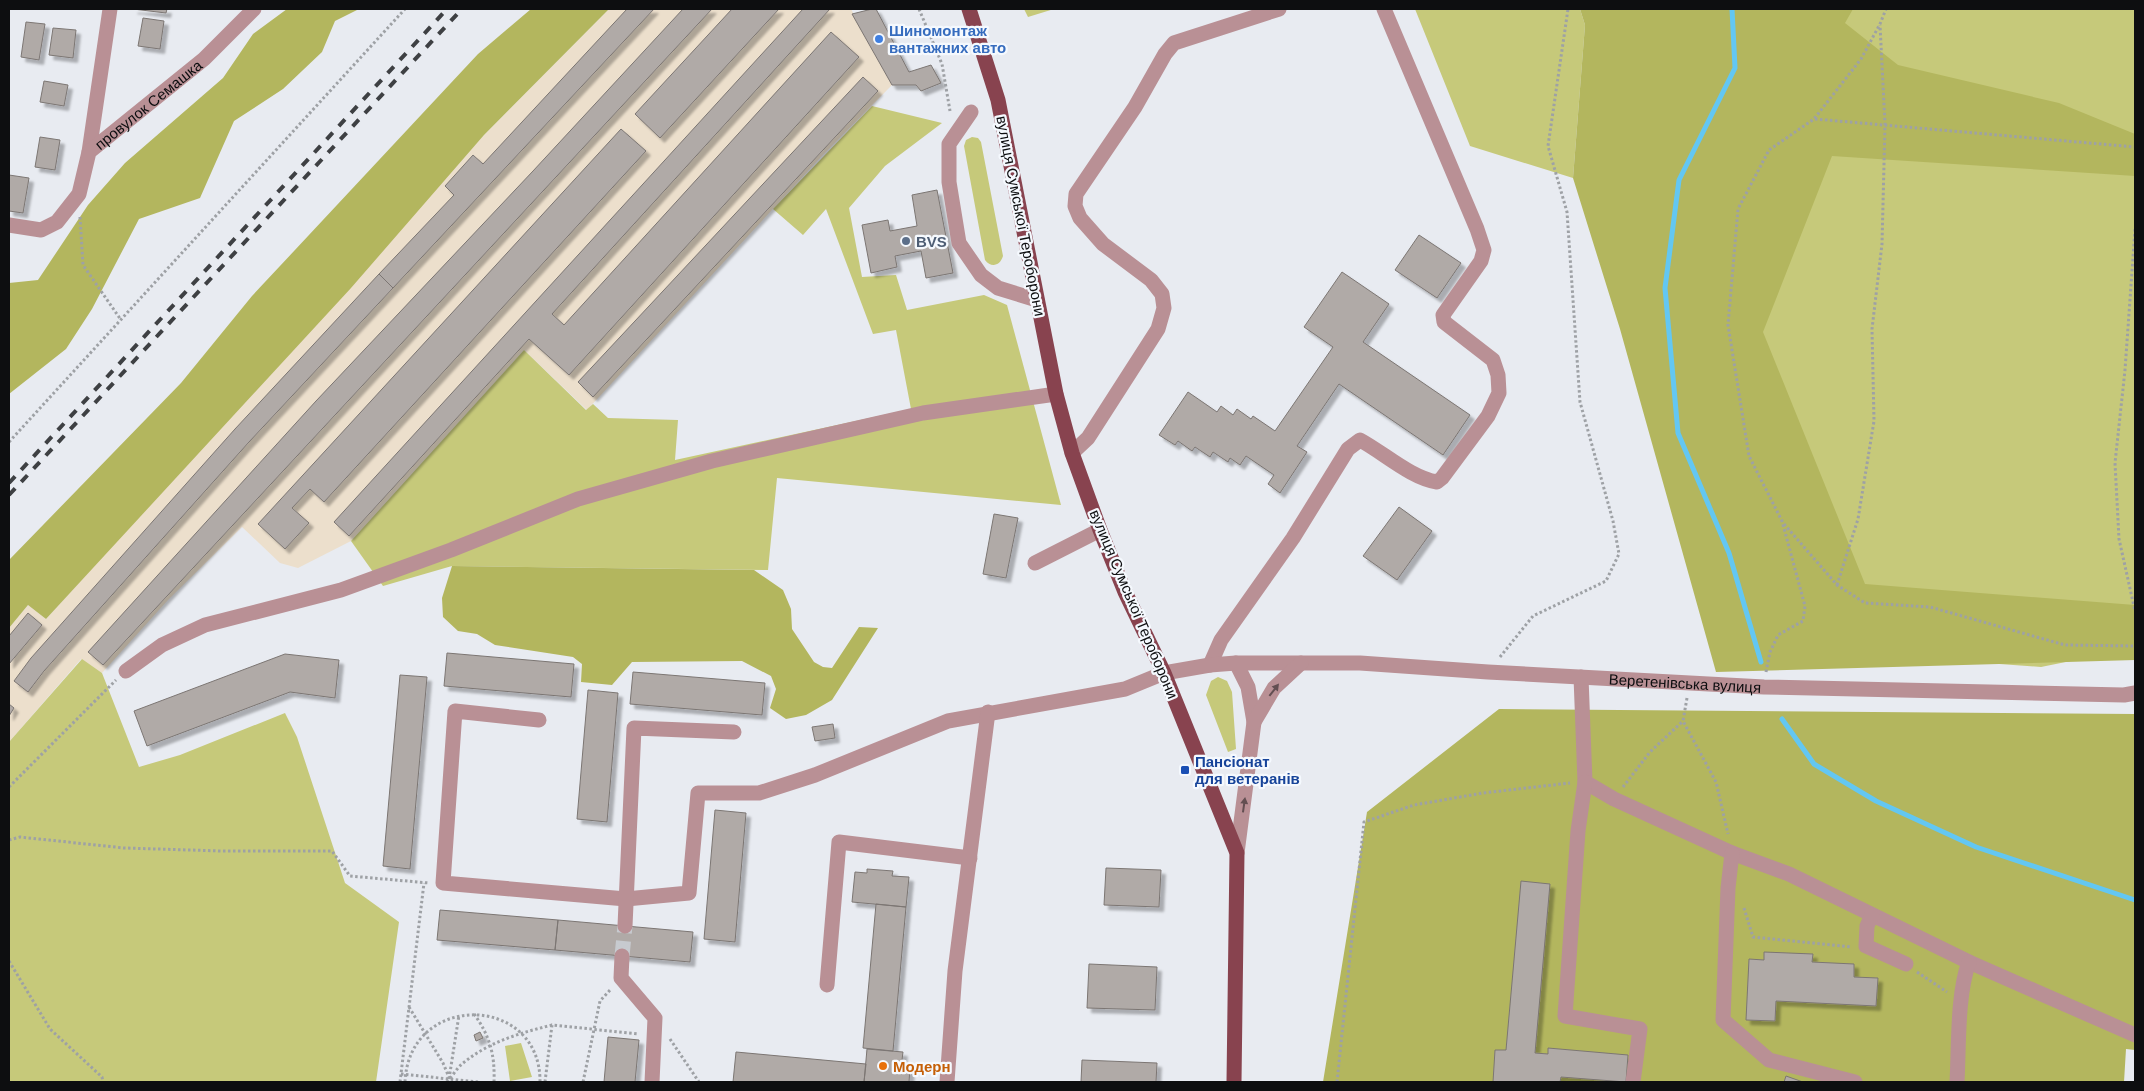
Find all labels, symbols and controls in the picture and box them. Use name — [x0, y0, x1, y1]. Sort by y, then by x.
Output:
place label: Шиномонтаж вантажних авто — [889, 22, 1006, 56]
marker: Шиномонтаж вантажних авто — [873, 33, 885, 45]
street label: провулок Семашка — [91, 55, 206, 153]
street label: вулиця Сумської Тероборони — [993, 114, 1049, 318]
place label: BVS — [916, 233, 947, 250]
marker: BVS — [900, 235, 912, 247]
street label: вулиця Сумської Тероборони — [1086, 507, 1182, 701]
street label: Веретенівська вулиця — [1608, 670, 1762, 695]
one-way arrow — [1269, 684, 1280, 697]
place label: Пансіонат для ветеранів — [1195, 753, 1300, 787]
marker: Пансіонат для ветеранів — [1179, 764, 1191, 776]
one-way arrow — [1240, 797, 1248, 813]
place label: Модерн — [893, 1058, 951, 1075]
marker: Модерн — [877, 1060, 889, 1072]

